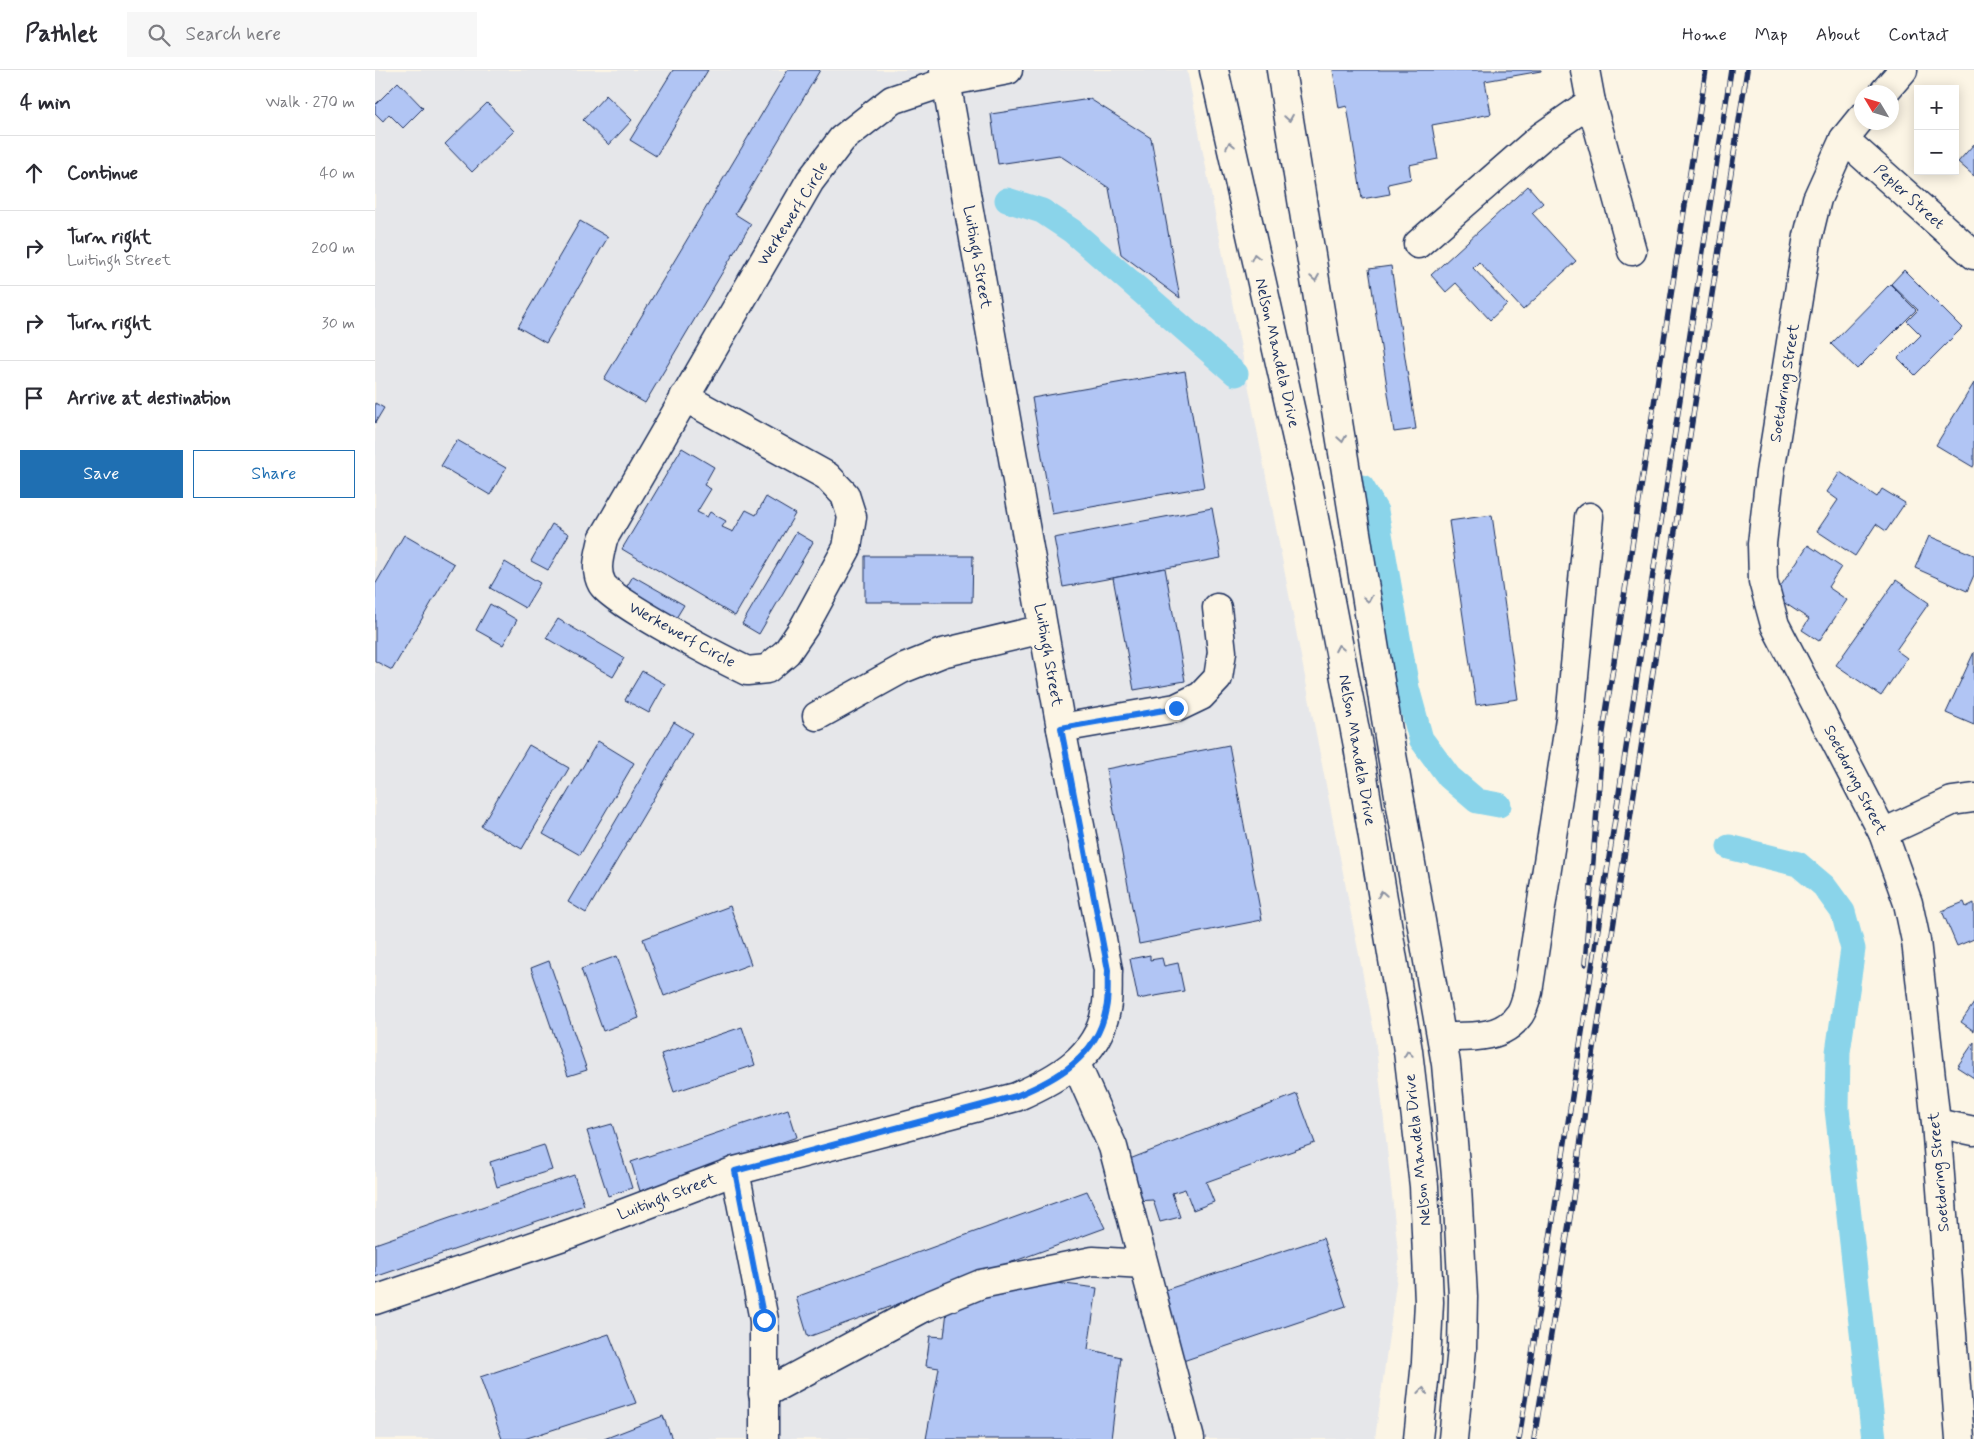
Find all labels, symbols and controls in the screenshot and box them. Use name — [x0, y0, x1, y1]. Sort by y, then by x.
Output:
search box — [127, 12, 477, 57]
text: Pathlet — [25, 19, 97, 50]
icon: search — [145, 21, 173, 49]
text: Search here — [185, 22, 281, 47]
text: Home — [1682, 23, 1727, 47]
text: Map — [1755, 23, 1788, 47]
text: About — [1816, 23, 1860, 47]
text: Contact — [1888, 23, 1949, 47]
north arrow — [1854, 85, 1899, 130]
map controls — [1914, 85, 1959, 175]
button: + — [1914, 85, 1959, 130]
text: 4 min — [20, 89, 71, 117]
text: Walk · 270 m — [266, 92, 355, 113]
one-way arrow — [1283, 114, 1294, 122]
button: − — [1914, 130, 1959, 175]
one-way arrow — [1225, 141, 1236, 150]
street label: Werkewerf Circle — [753, 158, 833, 270]
icon: ahead — [20, 159, 48, 187]
street label: Pepler Street — [1869, 160, 1949, 234]
text: Continue — [67, 161, 138, 186]
text: 40 m — [319, 163, 355, 184]
street label: Luitingh Street — [957, 204, 996, 311]
text: Turn right — [67, 225, 151, 250]
icon: right — [20, 234, 48, 262]
text: 200 m — [311, 238, 355, 259]
text: Luitingh Street — [67, 250, 171, 271]
one-way arrow — [1250, 253, 1261, 262]
one-way arrow — [1310, 274, 1320, 283]
street label: Nelson Mandela Drive — [1250, 276, 1304, 430]
icon: right — [20, 309, 48, 337]
text: Turn right — [67, 311, 151, 336]
text: 30 m — [322, 313, 355, 334]
street label: Soetdoring Street — [1765, 321, 1806, 444]
icon: arrive — [20, 384, 48, 412]
text: Arrive at destination — [67, 386, 231, 411]
one-way arrow — [1336, 434, 1346, 443]
button: Save — [20, 450, 183, 498]
button: Share — [193, 450, 355, 498]
one-way arrow — [1362, 595, 1372, 604]
street label: Werkewerf Circle — [625, 597, 739, 673]
street label: Luitingh Street — [1028, 602, 1067, 709]
one-way arrow — [1334, 643, 1345, 652]
street label: Nelson Mandela Drive — [1333, 673, 1381, 827]
route end — [1165, 697, 1188, 720]
street label: Soetdoring Street — [1817, 722, 1892, 839]
one-way arrow — [1377, 890, 1388, 898]
one-way arrow — [1403, 1050, 1414, 1058]
street label: Nelson Mandela Drive — [1400, 1073, 1436, 1227]
street label: Soetdoring Street — [1923, 1111, 1956, 1233]
street label: Luitingh Street — [615, 1168, 720, 1226]
route start — [753, 1309, 776, 1332]
one-way arrow — [1417, 1386, 1428, 1394]

